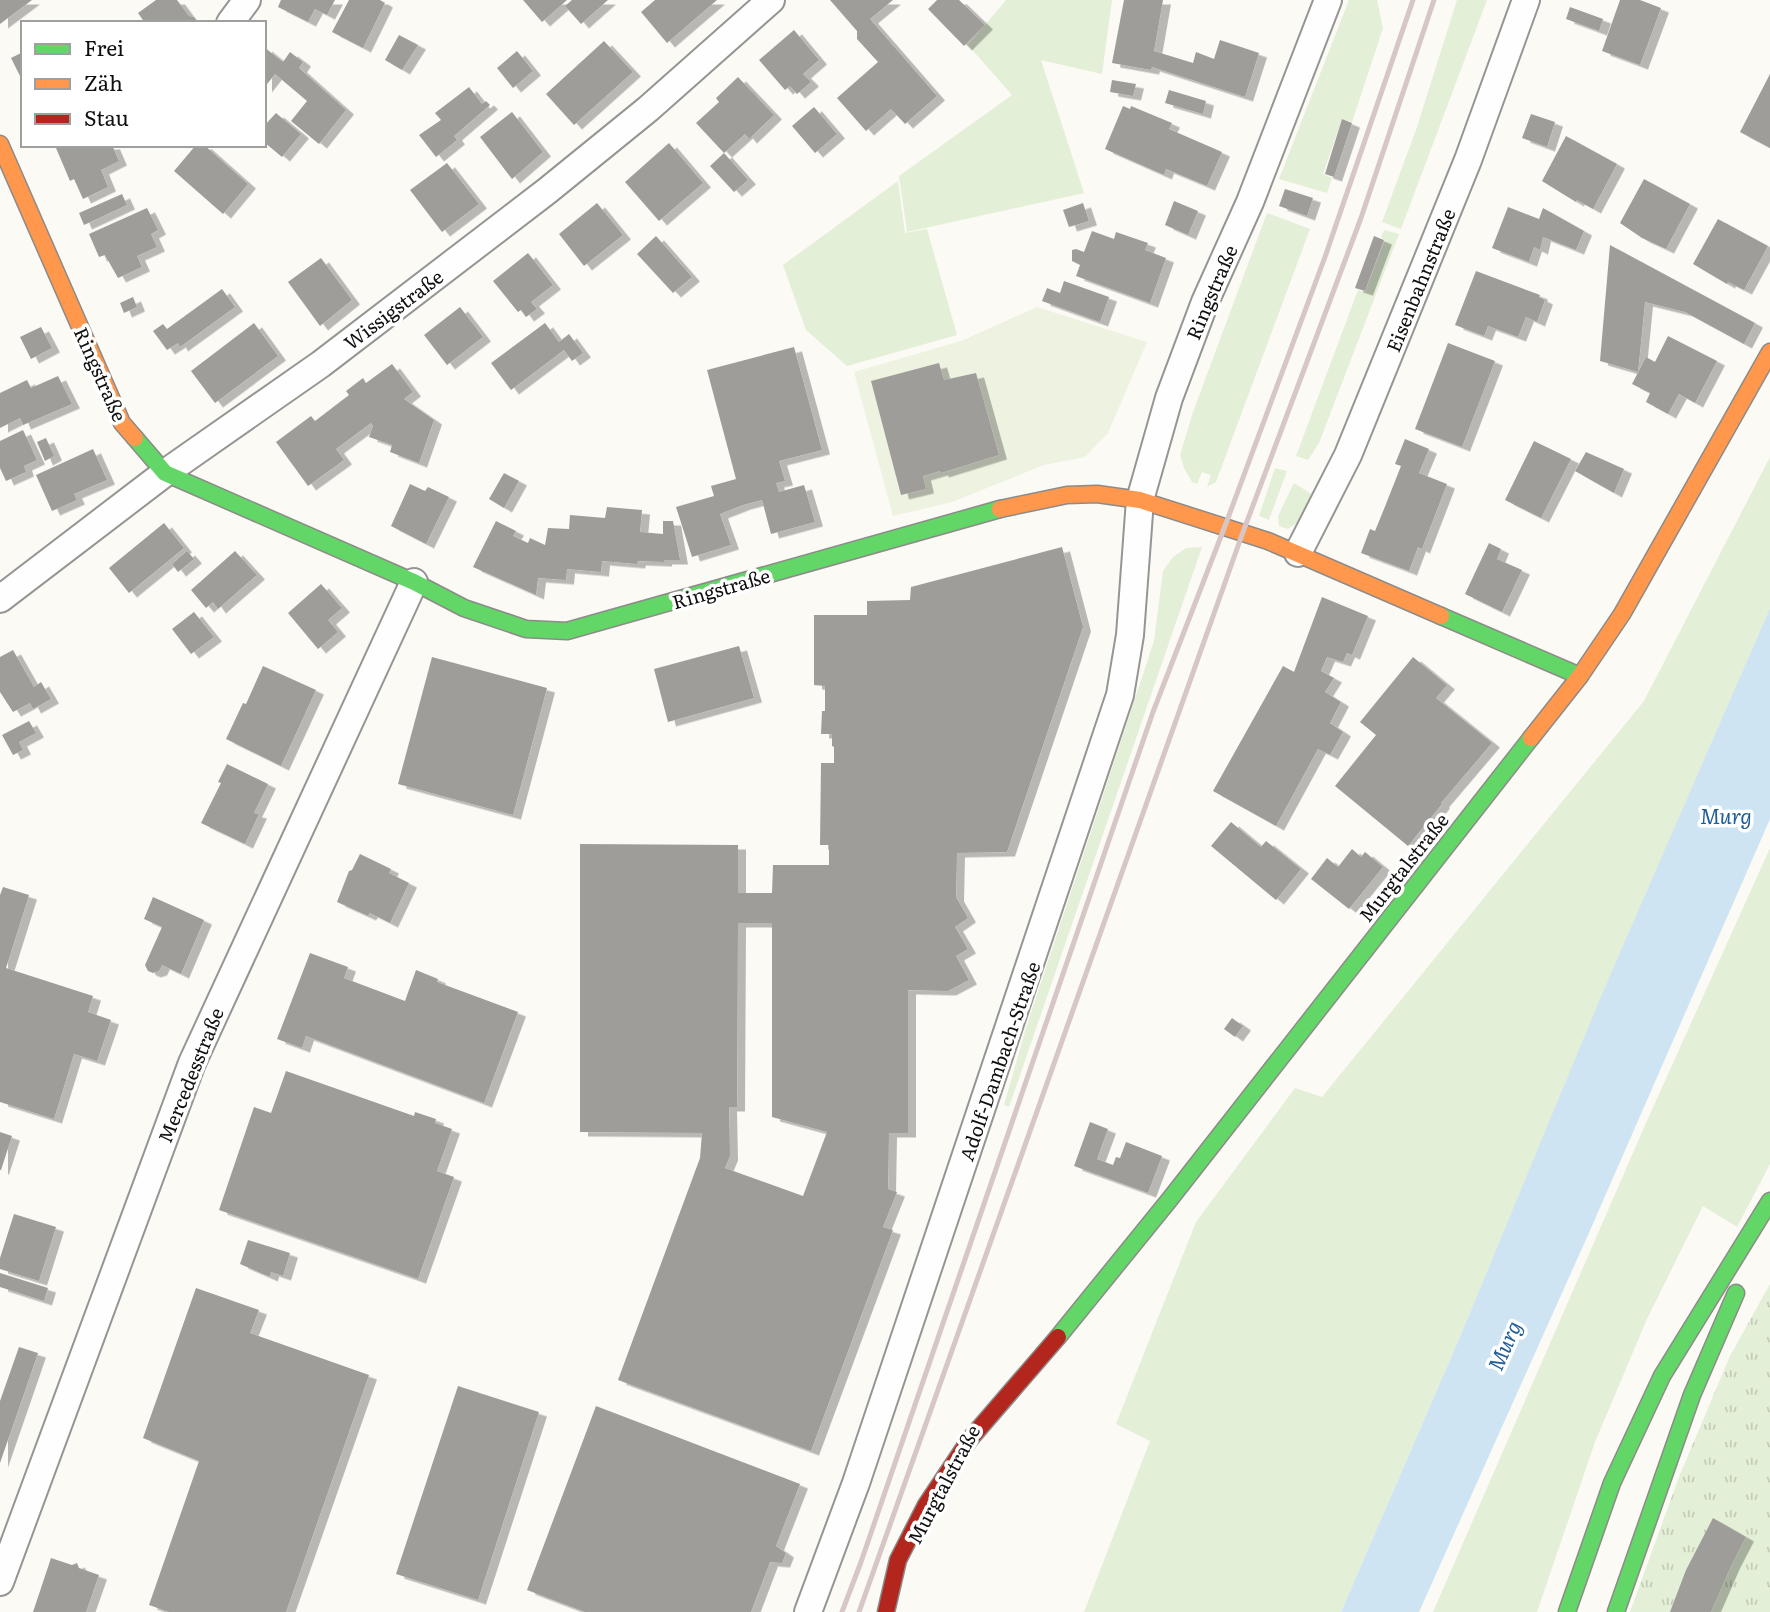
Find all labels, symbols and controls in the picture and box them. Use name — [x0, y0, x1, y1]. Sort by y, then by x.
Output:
legend — [21, 21, 266, 147]
text: Frei — [84, 31, 124, 62]
text: Zäh — [84, 66, 123, 97]
text: Stau — [84, 101, 129, 132]
street label: Eisenbahnstraße — [1378, 204, 1462, 356]
street label: Ringstraße — [1178, 240, 1244, 344]
street label: Wissigstraße — [337, 262, 449, 356]
street label: Ringstraße — [68, 322, 134, 426]
street label: Ringstraße — [669, 561, 773, 615]
water label: Murg — [1700, 799, 1752, 830]
street label: Murgtalstraße — [1351, 806, 1455, 927]
street label: Adolf-Dambach-Straße — [952, 957, 1046, 1164]
street label: Mercedesstraße — [150, 1003, 230, 1147]
water label: Murg — [1478, 1315, 1528, 1375]
street label: Murgtalstraße — [900, 1419, 986, 1549]

